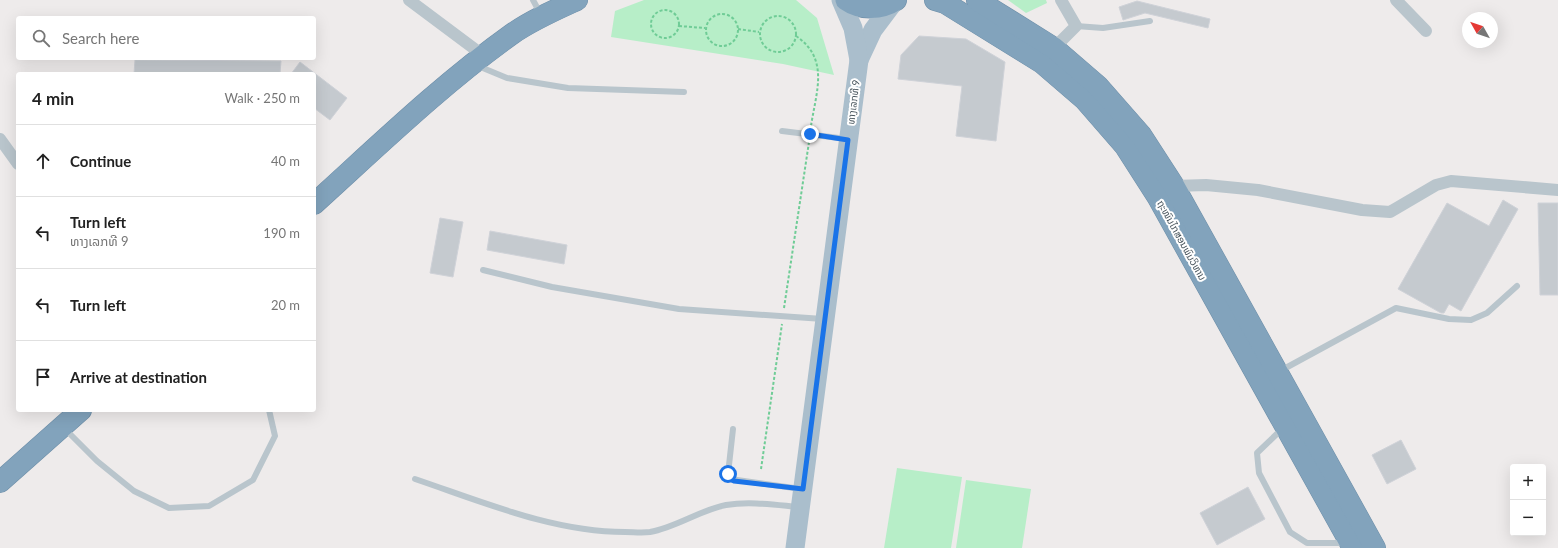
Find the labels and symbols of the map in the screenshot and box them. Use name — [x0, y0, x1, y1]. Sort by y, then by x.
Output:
north arrow — [1462, 12, 1498, 48]
street label: ທາງເລກທີ 9 — [844, 79, 862, 125]
route end — [801, 125, 819, 143]
street label: ຖະໜົນໄກສອນພົມວິຫານ — [1155, 198, 1209, 282]
route start — [719, 465, 737, 483]

